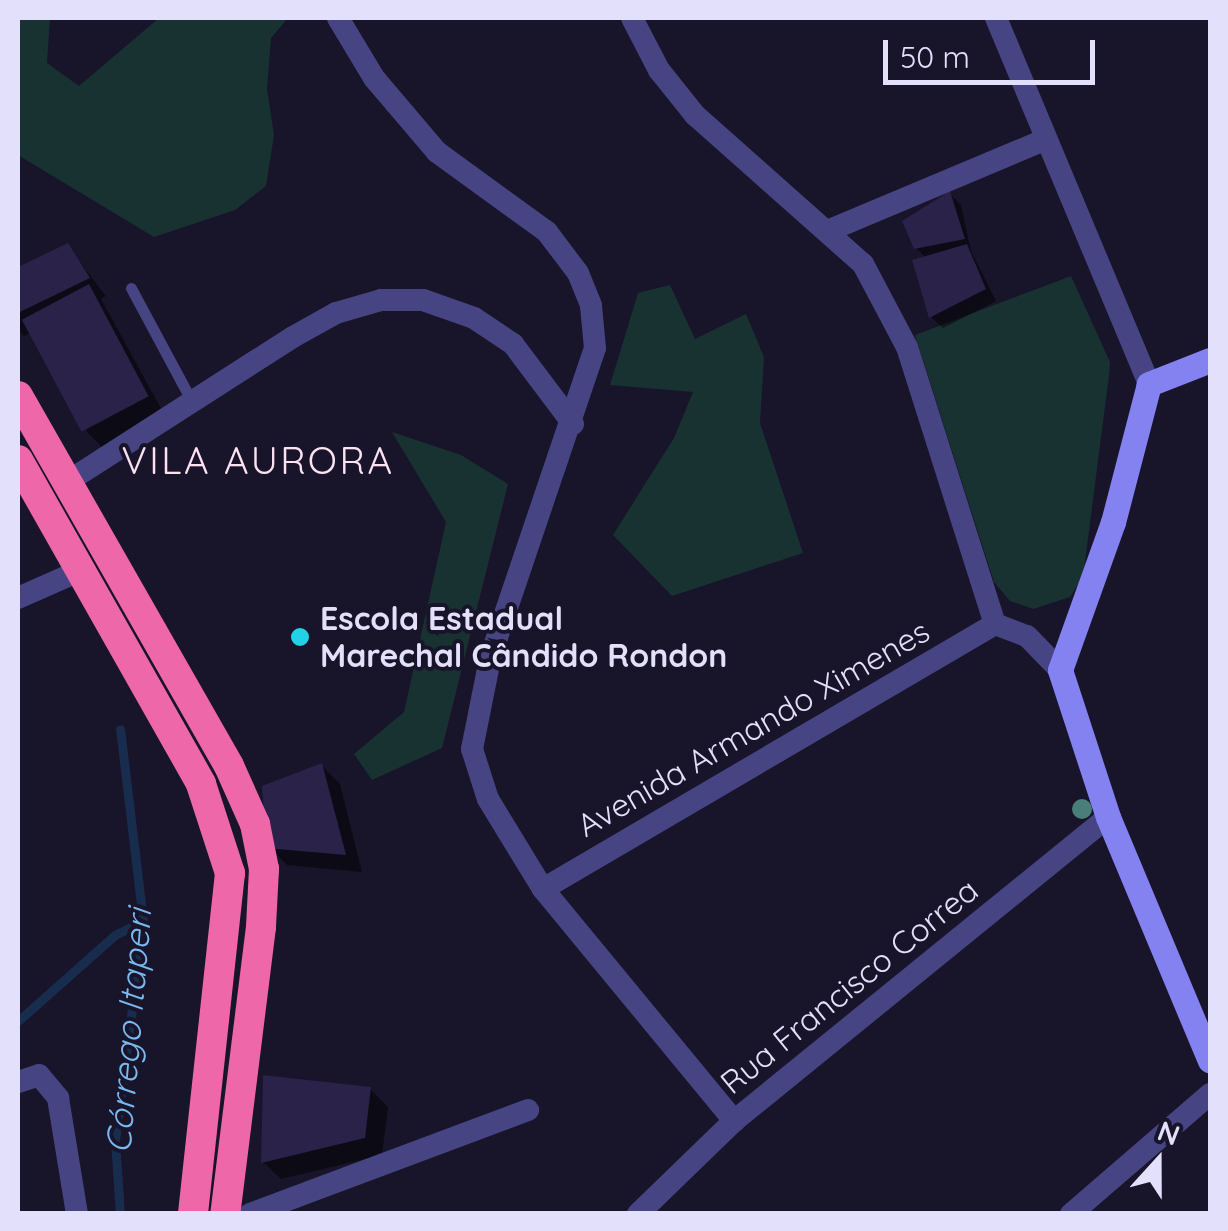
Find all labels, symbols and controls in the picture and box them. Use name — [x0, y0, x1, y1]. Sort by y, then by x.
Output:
scale bar — [888, 20, 1100, 82]
text: 50 m — [900, 38, 970, 76]
district label: VILA AURORA — [122, 438, 394, 484]
place label: Escola Estadual Marechal Cândido Rondon — [320, 600, 727, 675]
street label: Avenida Armando Ximenes — [570, 611, 936, 845]
marker: Escola Estadual Marechal Cândido Rondon — [289, 626, 311, 648]
street label: Rua Francisco Correa — [713, 870, 985, 1102]
water label: Córrego Itaperi — [96, 907, 160, 1155]
north arrow — [1108, 1111, 1208, 1211]
text: N — [1153, 1112, 1185, 1153]

